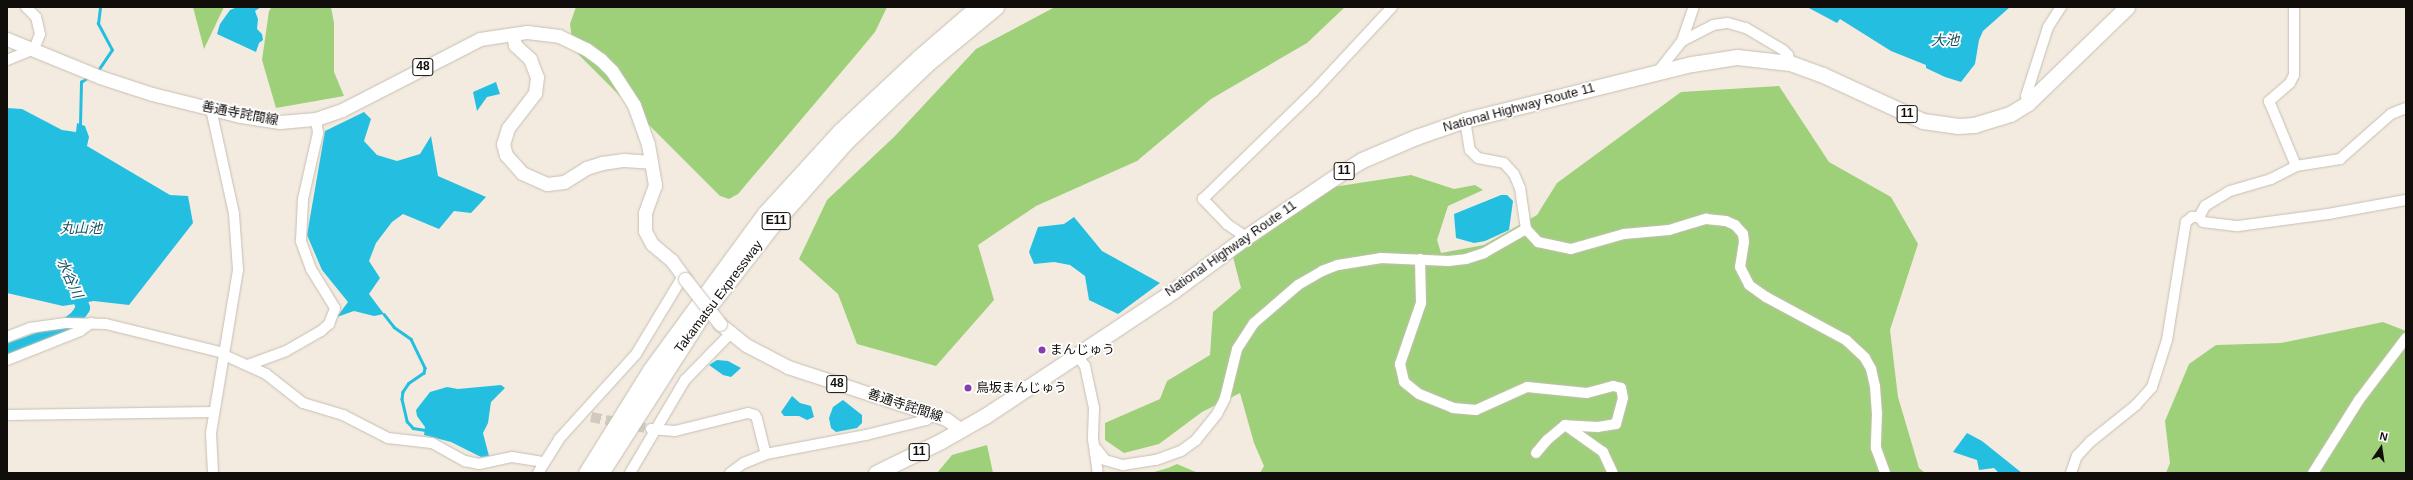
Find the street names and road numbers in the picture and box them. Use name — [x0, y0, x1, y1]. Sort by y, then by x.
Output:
road number: 48 — [412, 57, 434, 77]
street label: National Highway Route 11 — [1441, 80, 1597, 136]
street label: 善通寺詫間線 — [200, 99, 280, 129]
road number: 11 — [1896, 104, 1918, 124]
road number: 11 — [1333, 161, 1355, 181]
street label: National Highway Route 11 — [1162, 198, 1300, 300]
road number: E11 — [761, 211, 791, 231]
street label: Takamatsu Expressway — [672, 238, 766, 356]
road number: 48 — [826, 374, 848, 394]
street label: 善通寺詫間線 — [865, 387, 945, 425]
road number: 11 — [908, 442, 930, 462]

